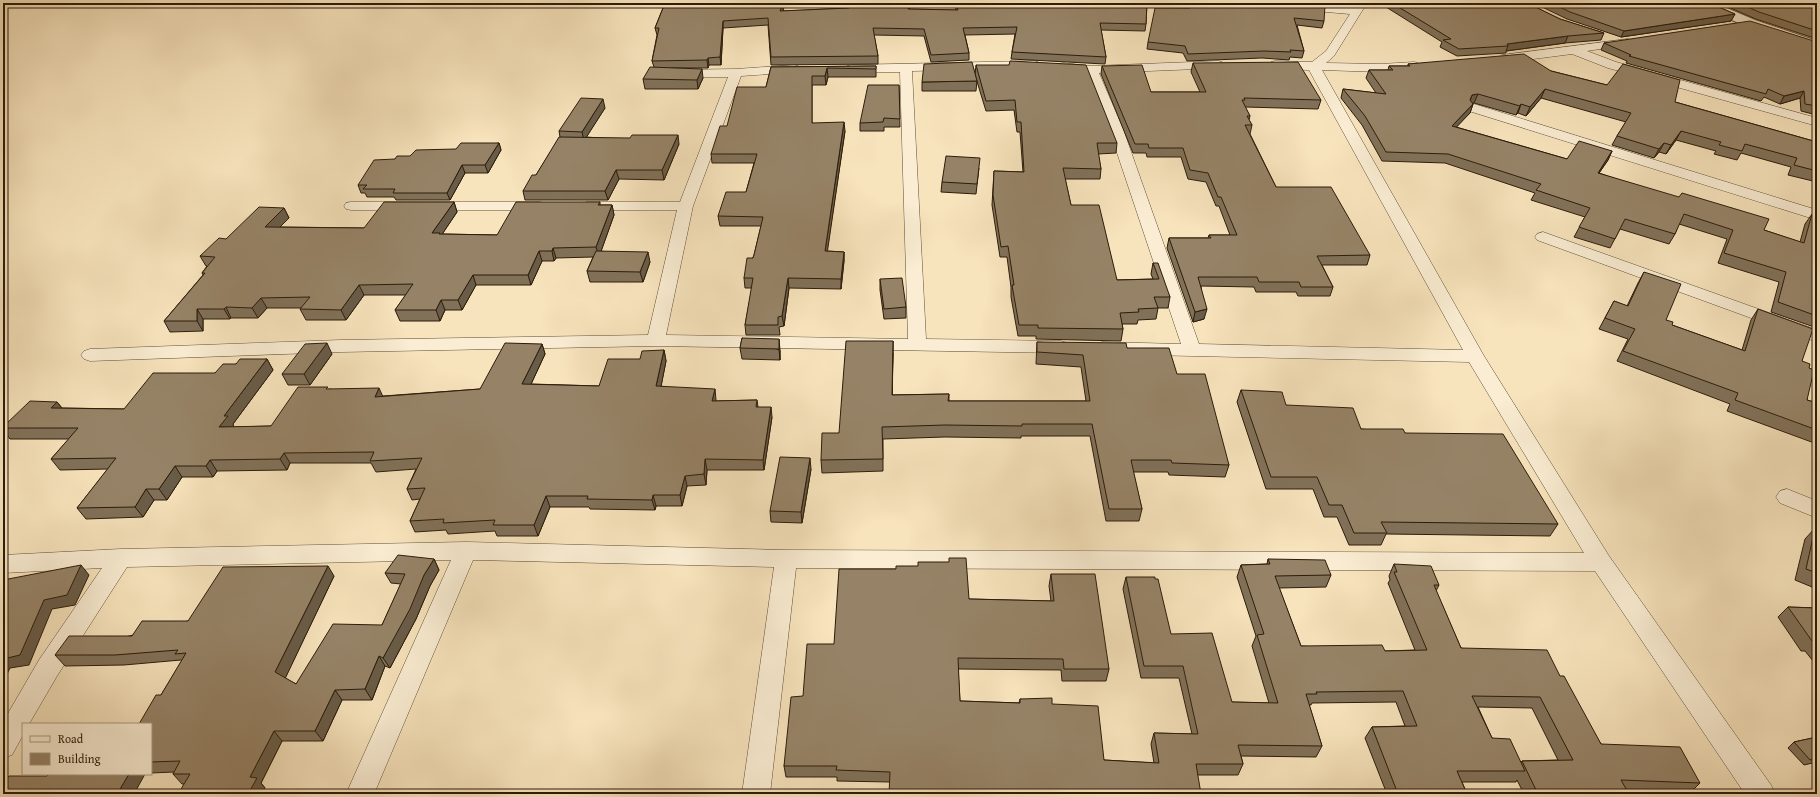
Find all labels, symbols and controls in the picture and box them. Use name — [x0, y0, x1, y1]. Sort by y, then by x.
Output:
legend — [22, 723, 152, 775]
text: Road — [58, 730, 84, 747]
text: Building — [58, 750, 101, 767]

